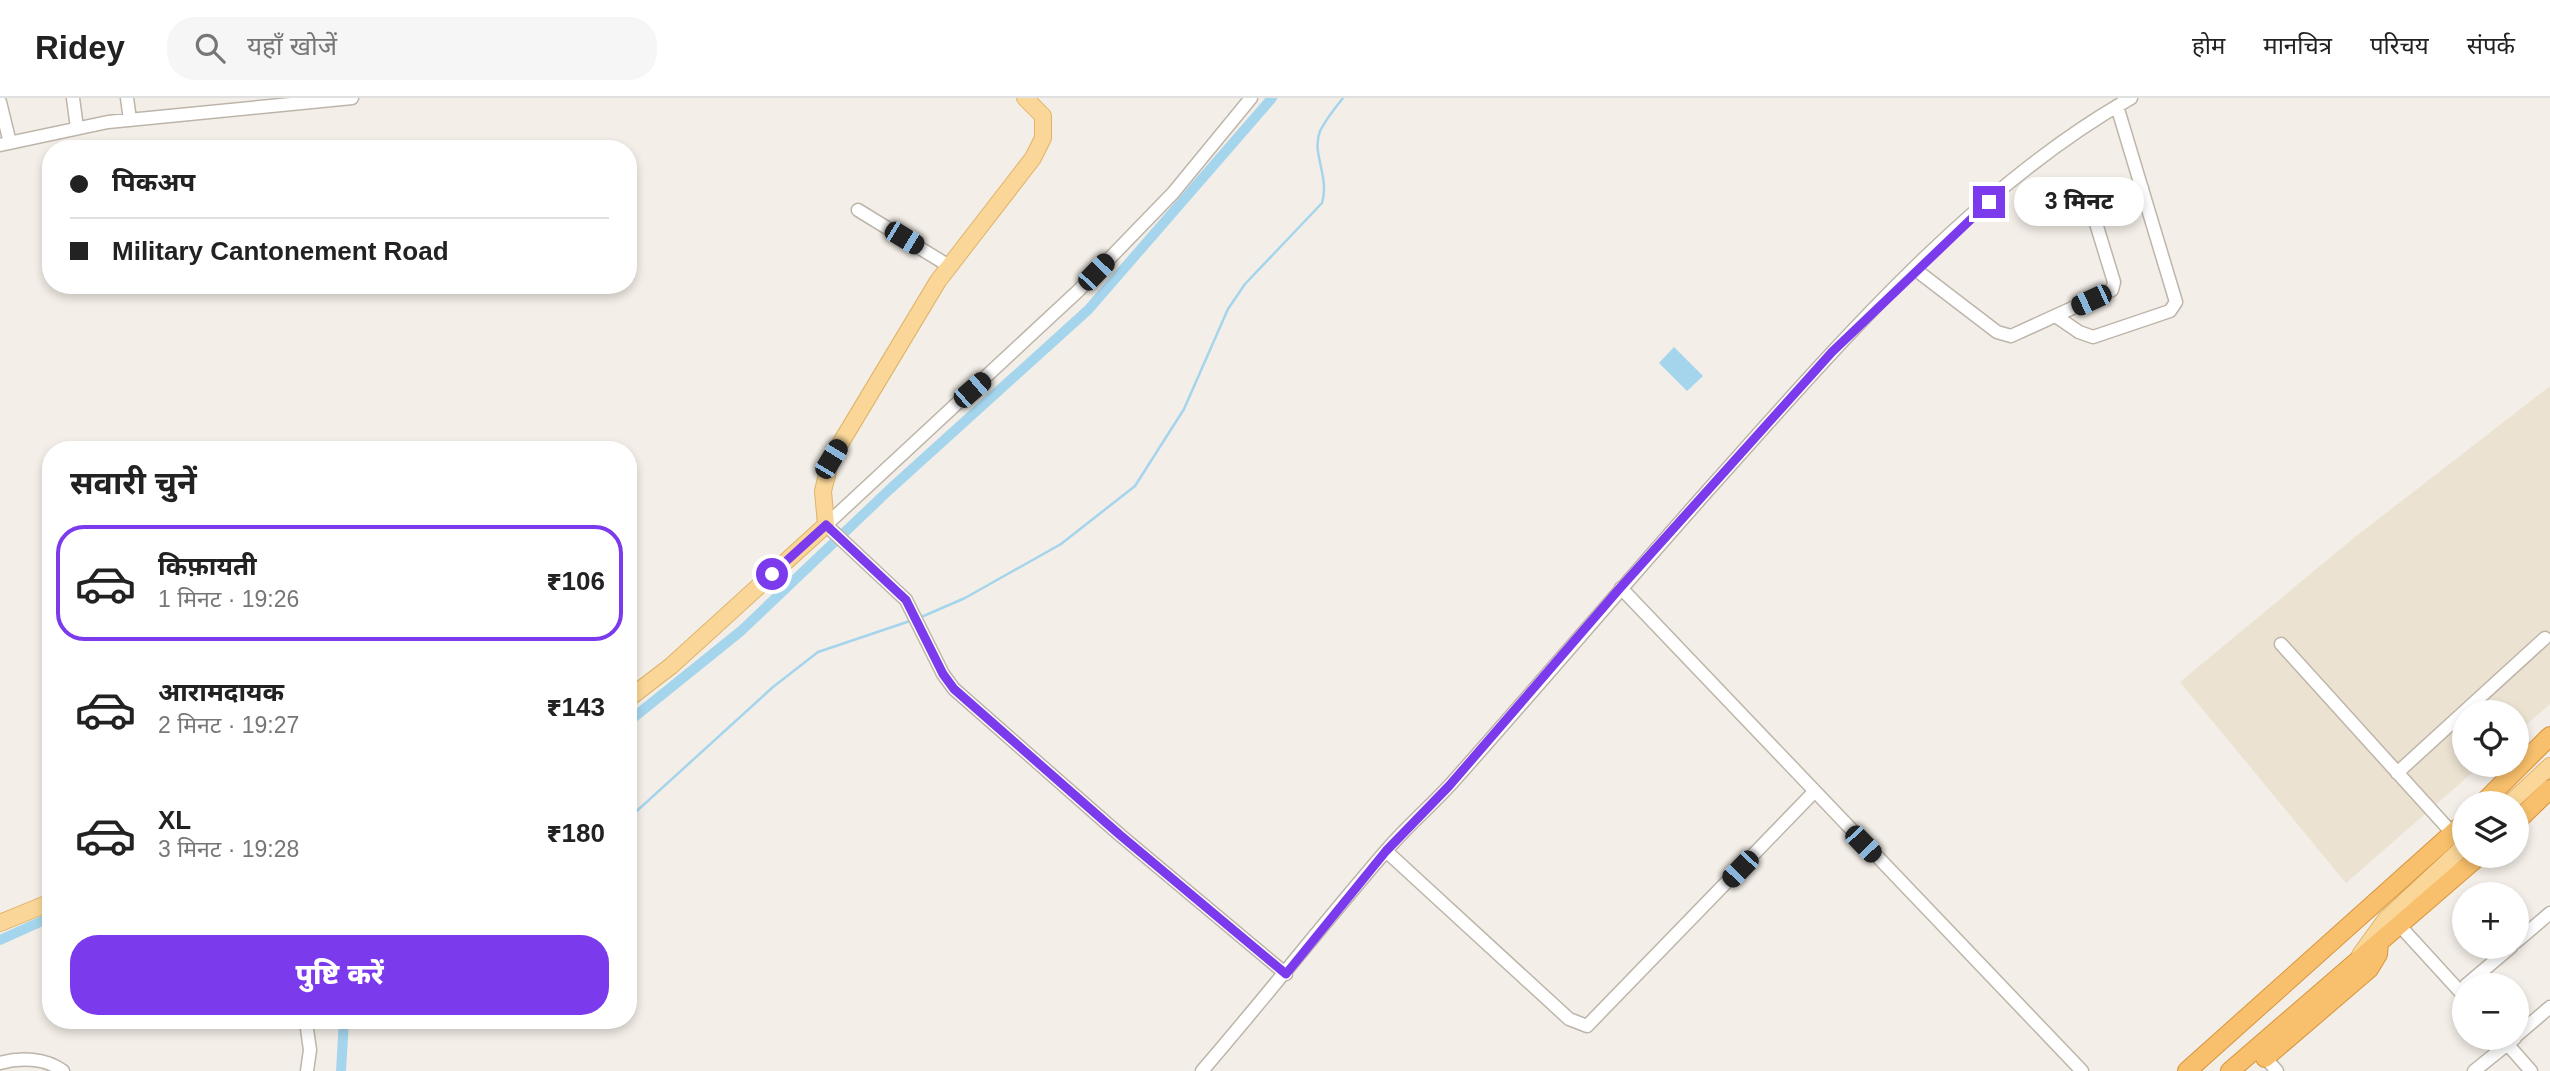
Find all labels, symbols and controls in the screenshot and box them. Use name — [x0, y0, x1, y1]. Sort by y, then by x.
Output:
search box — [167, 17, 657, 80]
text: Ridey — [35, 29, 125, 66]
icon: search — [191, 29, 229, 67]
text: यहाँ खोजें — [247, 31, 337, 61]
text: होम — [2192, 32, 2225, 59]
text: मानचित्र — [2263, 32, 2332, 59]
text: परिचय — [2370, 32, 2429, 59]
text: संपर्क — [2467, 32, 2515, 59]
text: पिकअप — [112, 167, 195, 197]
callout: 3 मिनट — [2014, 178, 2143, 226]
route end — [1973, 186, 2005, 218]
text: 3 मिनट — [2045, 188, 2113, 214]
car — [881, 218, 928, 258]
text: Military Cantonement Road — [112, 236, 449, 266]
car — [1074, 250, 1119, 294]
car — [2068, 282, 2115, 318]
car — [950, 368, 995, 412]
car — [812, 436, 851, 482]
text: सवारी चुनें — [70, 465, 197, 501]
text: किफ़ायती — [158, 551, 257, 581]
icon: car — [74, 552, 137, 615]
route start — [756, 558, 788, 590]
text: ₹106 — [547, 566, 605, 596]
text: 1 मिनट · 19:26 — [158, 586, 299, 612]
text: आरामदायक — [158, 677, 284, 707]
icon: car — [74, 678, 137, 741]
text: ₹143 — [547, 692, 605, 722]
map controls — [2452, 700, 2529, 1050]
button: locate — [2452, 700, 2529, 777]
text: 2 मिनट · 19:27 — [158, 712, 299, 738]
button: layers — [2452, 791, 2529, 868]
icon: car — [74, 804, 137, 867]
text: XL — [158, 805, 191, 835]
text: ₹180 — [547, 818, 605, 848]
car — [1841, 822, 1886, 866]
text: 3 मिनट · 19:28 — [158, 836, 299, 862]
car — [1718, 847, 1763, 891]
button: + — [2452, 882, 2529, 959]
button: पुष्टि करें — [70, 935, 609, 1015]
button: − — [2452, 973, 2529, 1050]

